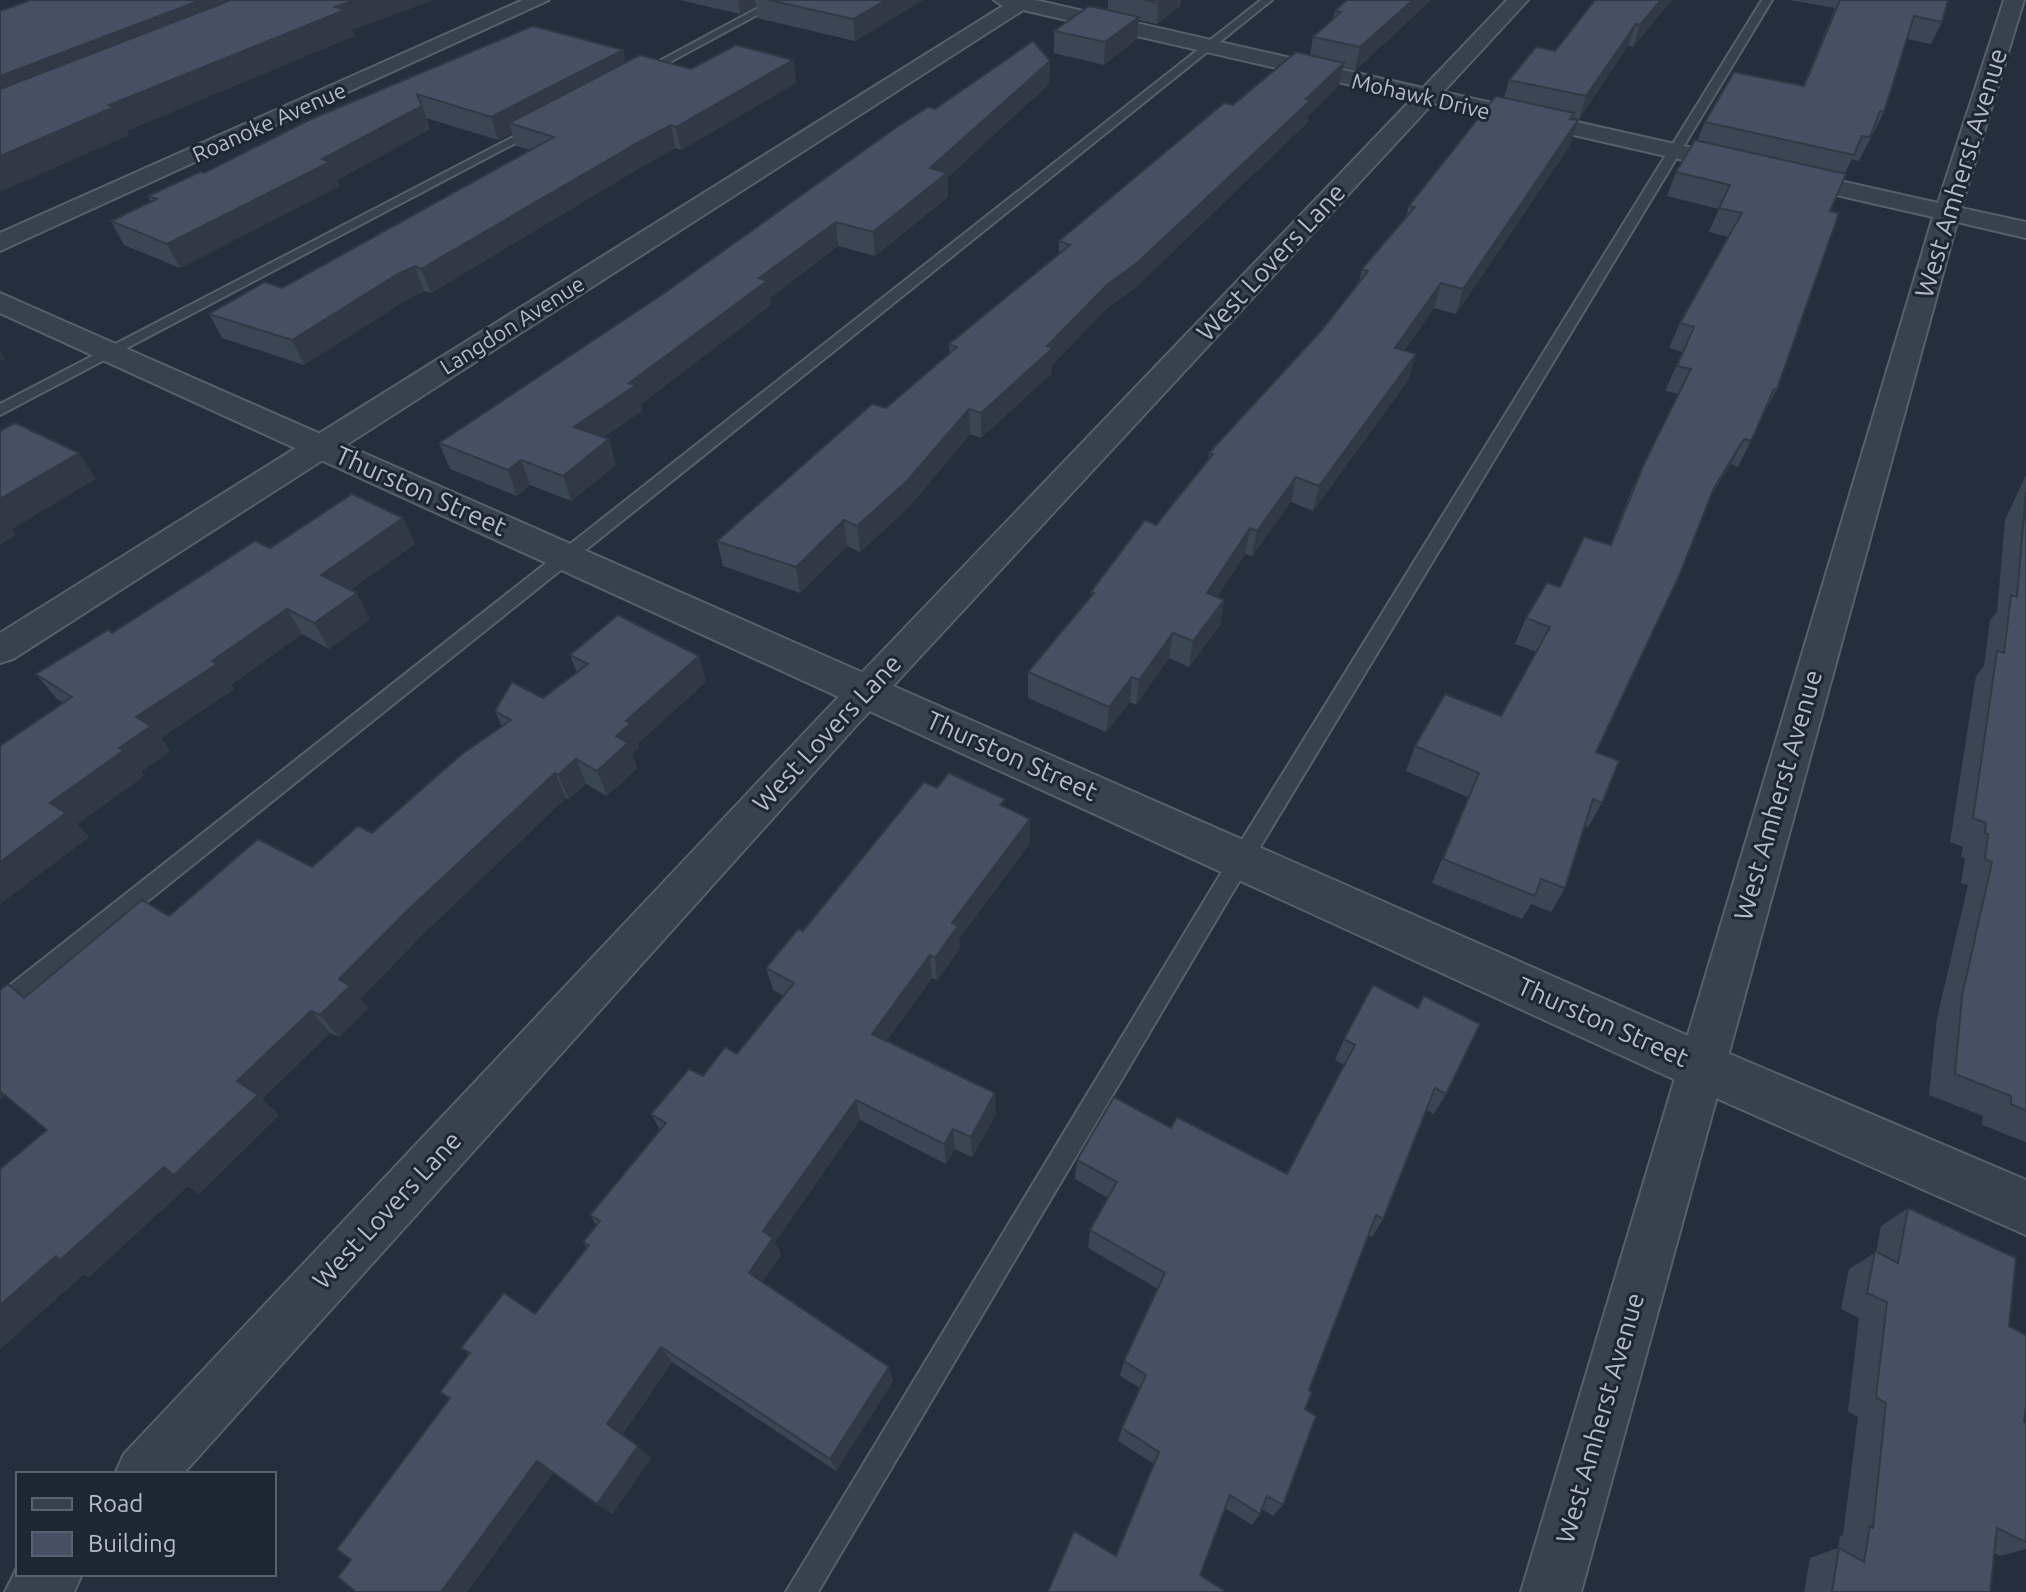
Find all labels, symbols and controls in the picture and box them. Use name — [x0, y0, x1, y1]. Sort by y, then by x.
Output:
street label: West Amherst Avenue — [1909, 45, 2012, 301]
street label: Mohawk Drive — [1350, 67, 1493, 124]
street label: Roanoke Avenue — [188, 77, 349, 167]
street label: West Lovers Lane — [1191, 177, 1351, 346]
street label: Langdon Avenue — [435, 270, 588, 379]
street label: Thurston Street — [331, 440, 511, 541]
street label: West Lovers Lane — [747, 648, 907, 817]
street label: West Amherst Avenue — [1728, 666, 1827, 923]
street label: Thurston Street — [922, 705, 1102, 806]
street label: Thurston Street — [1513, 971, 1693, 1072]
street label: West Lovers Lane — [307, 1125, 467, 1294]
street label: West Amherst Avenue — [1550, 1289, 1649, 1546]
legend — [16, 1472, 276, 1576]
text: Road — [88, 1490, 143, 1517]
text: Building — [88, 1530, 176, 1557]

